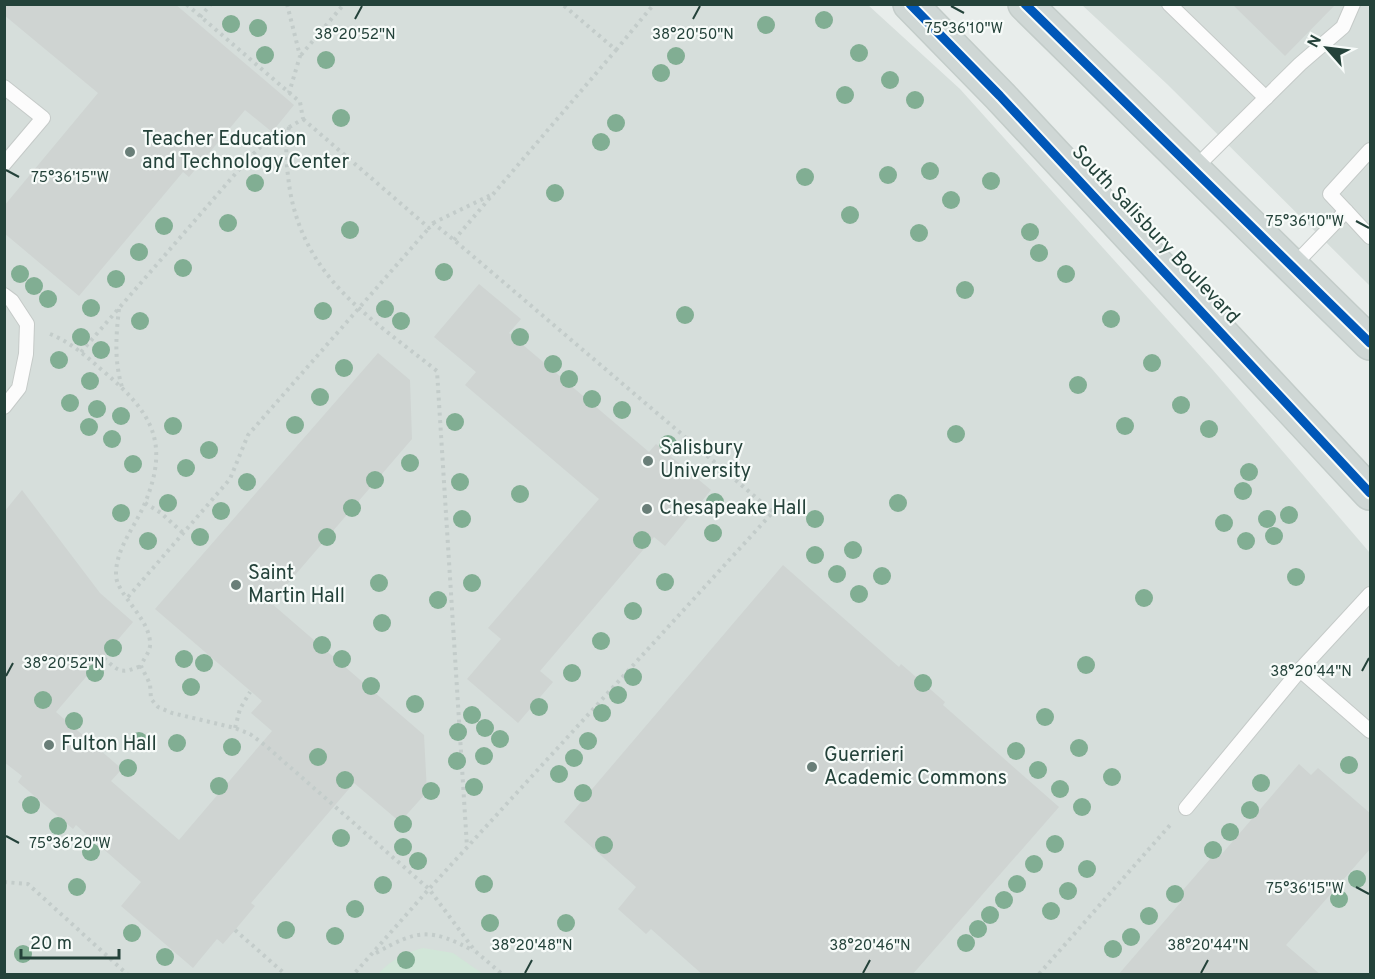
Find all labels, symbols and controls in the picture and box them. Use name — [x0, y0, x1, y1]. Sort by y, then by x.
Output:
north arrow — [1297, 18, 1357, 78]
text: 75°36'10"W — [925, 20, 1003, 39]
text: 38°20'52"N — [314, 26, 396, 45]
text: 38°20'50"N — [652, 26, 734, 45]
text: N — [1304, 32, 1327, 52]
place label: Teacher Education and Technology Center — [142, 127, 349, 176]
street label: South Salisbury Boulevard — [1065, 140, 1245, 330]
marker: Teacher Education and Technology Center — [123, 145, 137, 159]
text: 75°36'15"W — [31, 169, 109, 188]
text: 75°36'10"W — [1266, 213, 1344, 232]
place label: Salisbury University — [660, 436, 751, 485]
marker: Salisbury University — [641, 454, 655, 468]
place label: Chesapeake Hall — [659, 496, 807, 522]
marker: Chesapeake Hall — [640, 502, 654, 516]
place label: Saint Martin Hall — [248, 561, 345, 610]
marker: Saint Martin Hall — [229, 578, 243, 592]
text: 38°20'52"N — [23, 655, 105, 674]
text: 38°20'44"N — [1270, 663, 1352, 682]
place label: Fulton Hall — [61, 732, 157, 758]
marker: Fulton Hall — [42, 738, 56, 752]
place label: Guerrieri Academic Commons — [824, 743, 1007, 792]
marker: Guerrieri Academic Commons — [805, 760, 819, 774]
text: 75°36'20"W — [29, 835, 111, 854]
text: 75°36'15"W — [1266, 880, 1344, 899]
scale bar — [21, 922, 118, 960]
text: 20 m — [30, 933, 72, 956]
text: 38°20'48"N — [491, 937, 573, 956]
text: 38°20'46"N — [829, 937, 911, 956]
text: 38°20'44"N — [1167, 937, 1249, 956]

